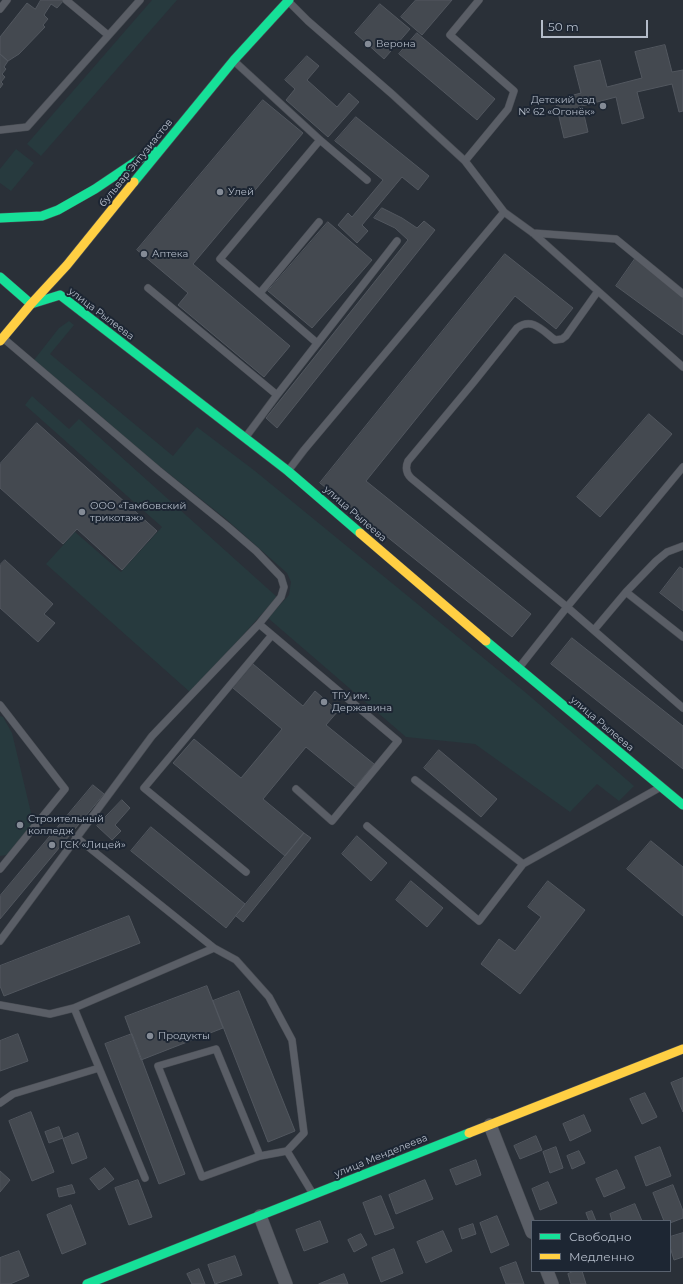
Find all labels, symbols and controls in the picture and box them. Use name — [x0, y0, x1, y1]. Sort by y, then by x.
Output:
scale bar — [543, 12, 650, 38]
text: 50 m — [548, 19, 579, 34]
place label: Верона — [376, 38, 415, 50]
marker: Верона — [363, 39, 373, 49]
place label: Детский сад № 62 «Огонёк» — [518, 94, 595, 118]
marker: Детский сад № 62 «Огонёк» — [598, 101, 608, 111]
street label: бульвар Энтузиастов — [97, 117, 175, 209]
place label: Улей — [228, 186, 254, 198]
marker: Улей — [215, 187, 225, 197]
place label: Аптека — [152, 248, 188, 260]
marker: Аптека — [139, 249, 149, 259]
street label: улица Рылеева — [66, 285, 136, 343]
street label: улица Рылеева — [321, 484, 389, 544]
place label: ООО «Тамбовский трикотаж» — [90, 500, 186, 524]
marker: ООО «Тамбовский трикотаж» — [77, 507, 87, 517]
place label: ТГУ им. Державина — [332, 690, 392, 714]
street label: улица Рылеева — [568, 694, 636, 754]
marker: ТГУ им. Державина — [319, 697, 329, 707]
place label: Строительный колледж — [28, 813, 104, 836]
marker: Строительный колледж — [15, 820, 25, 830]
place label: ГСК «Лицей» — [60, 839, 126, 851]
marker: ГСК «Лицей» — [47, 840, 57, 850]
place label: Продукты — [158, 1030, 210, 1042]
marker: Продукты — [145, 1031, 155, 1041]
street label: улица Менделеева — [333, 1132, 429, 1180]
legend — [531, 1220, 671, 1272]
text: Свободно — [569, 1229, 632, 1244]
text: Медленно — [569, 1249, 634, 1264]

